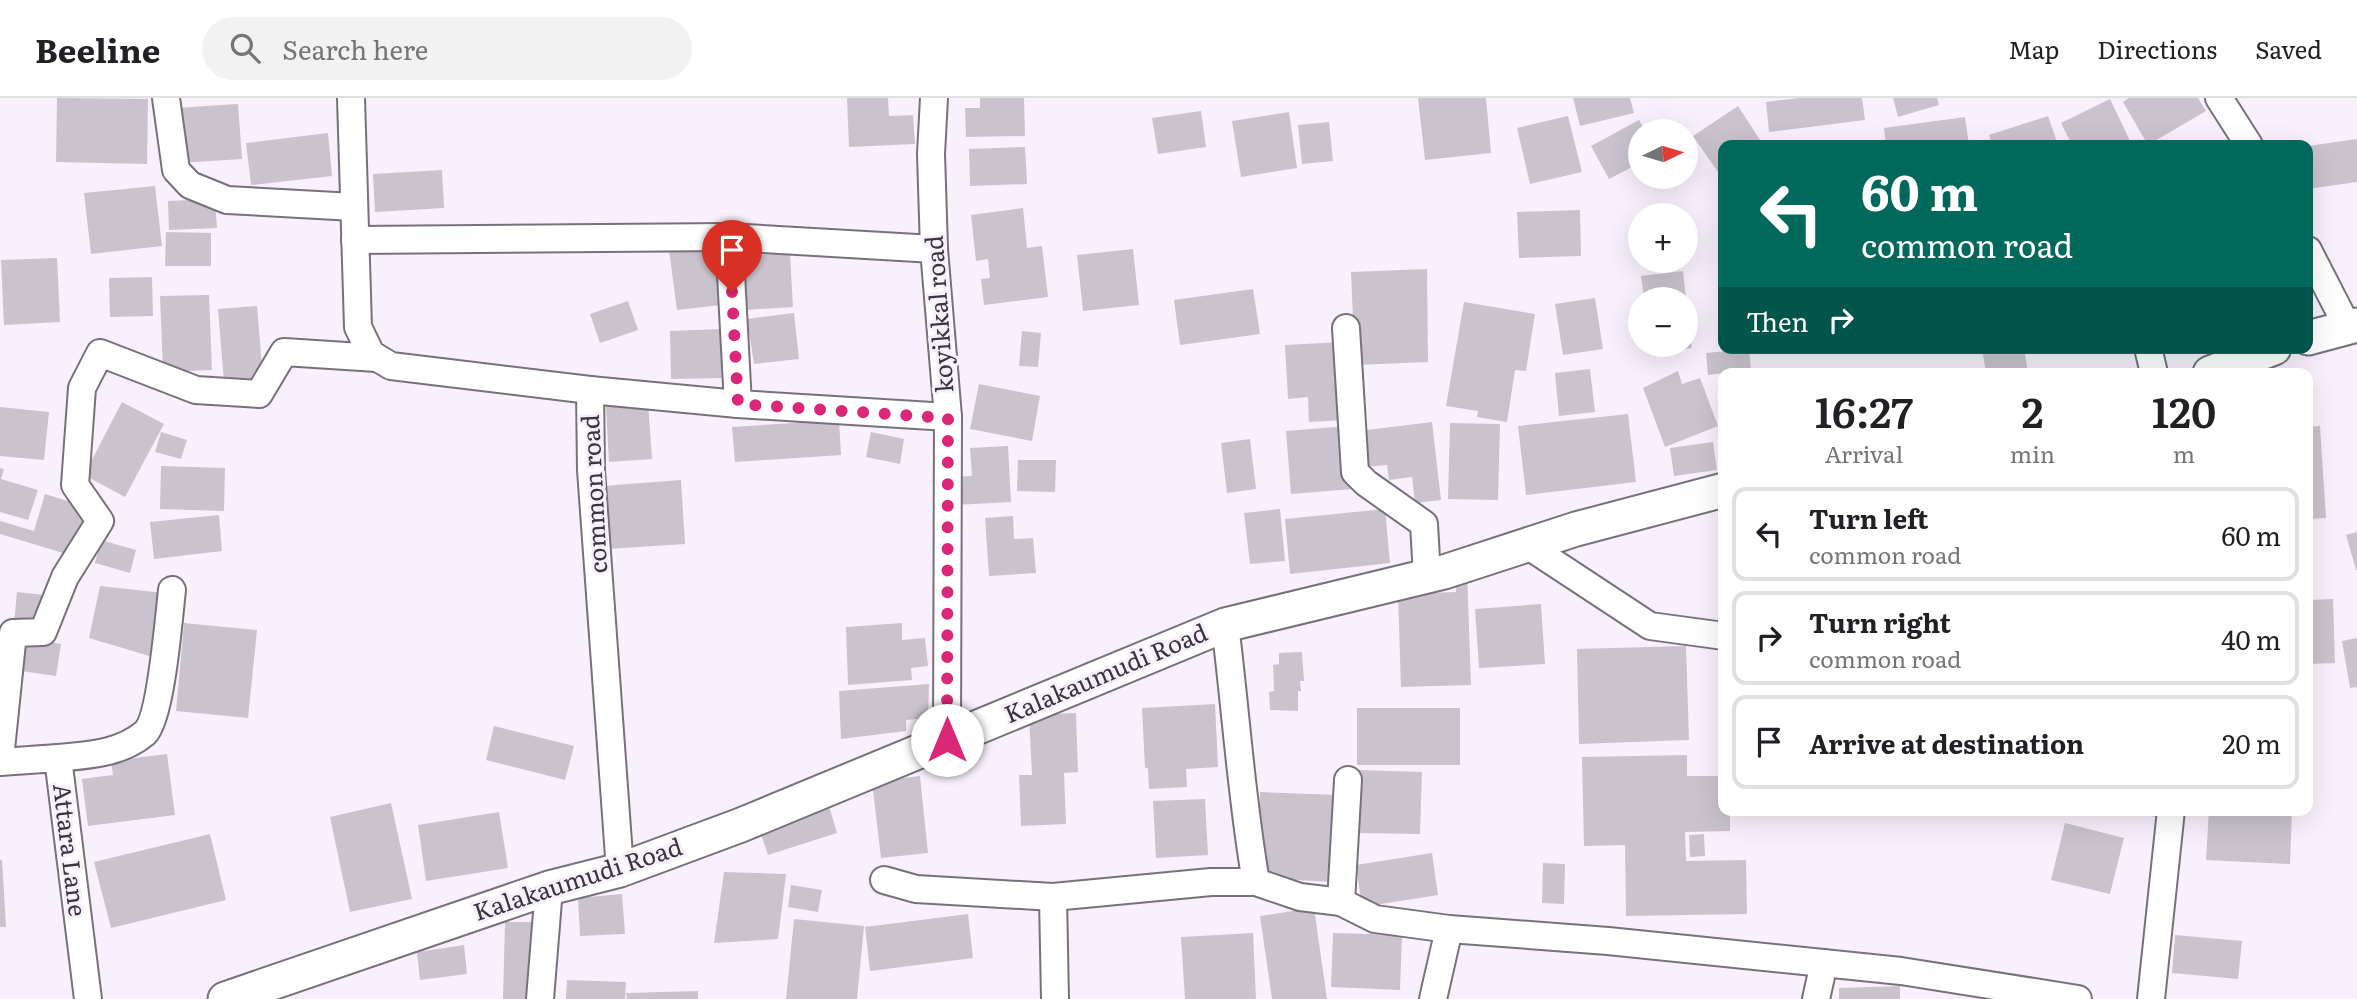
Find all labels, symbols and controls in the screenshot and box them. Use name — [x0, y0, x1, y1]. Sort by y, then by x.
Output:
search box — [202, 17, 692, 80]
text: Beeline — [35, 24, 160, 73]
icon: search — [226, 29, 264, 67]
text: Search here — [282, 29, 428, 68]
text: Map — [2008, 31, 2059, 66]
text: Directions — [2097, 31, 2217, 66]
text: Saved — [2255, 31, 2322, 66]
north arrow — [1628, 119, 1698, 189]
map controls — [1628, 119, 1698, 357]
text: 60 m — [1861, 153, 1978, 226]
icon: left — [1746, 168, 1837, 259]
button: + — [1628, 203, 1698, 273]
pin — [702, 220, 762, 292]
text: common road — [1861, 220, 2073, 268]
icon: arrive — [713, 231, 751, 269]
street label: koyikkal road — [915, 234, 960, 394]
button: − — [1628, 287, 1698, 357]
text: Then — [1746, 301, 1808, 340]
icon: right — [1822, 301, 1860, 339]
text: 16:27 — [1815, 379, 1913, 441]
text: 2 — [2021, 379, 2043, 441]
text: 120 — [2152, 379, 2216, 441]
street label: common road — [571, 414, 614, 574]
text: Arrival — [1825, 436, 1903, 470]
text: min — [2010, 436, 2055, 470]
text: m — [2173, 436, 2195, 470]
text: Turn left — [1809, 498, 1928, 537]
icon: left — [1750, 515, 1788, 553]
text: 60 m — [2222, 515, 2281, 554]
text: common road — [1809, 537, 1961, 571]
text: Turn right — [1809, 602, 1951, 641]
street label: Kalakaumudi Road — [998, 613, 1212, 730]
icon: right — [1750, 619, 1788, 657]
text: 40 m — [2221, 619, 2281, 658]
text: common road — [1809, 641, 1961, 675]
position arrow — [910, 703, 984, 777]
icon: arrive — [1750, 723, 1788, 761]
text: Arrive at destination — [1809, 723, 2084, 762]
text: 20 m — [2222, 723, 2281, 762]
street label: Attara Lane — [46, 781, 97, 918]
street label: Kalakaumudi Road — [468, 827, 686, 928]

